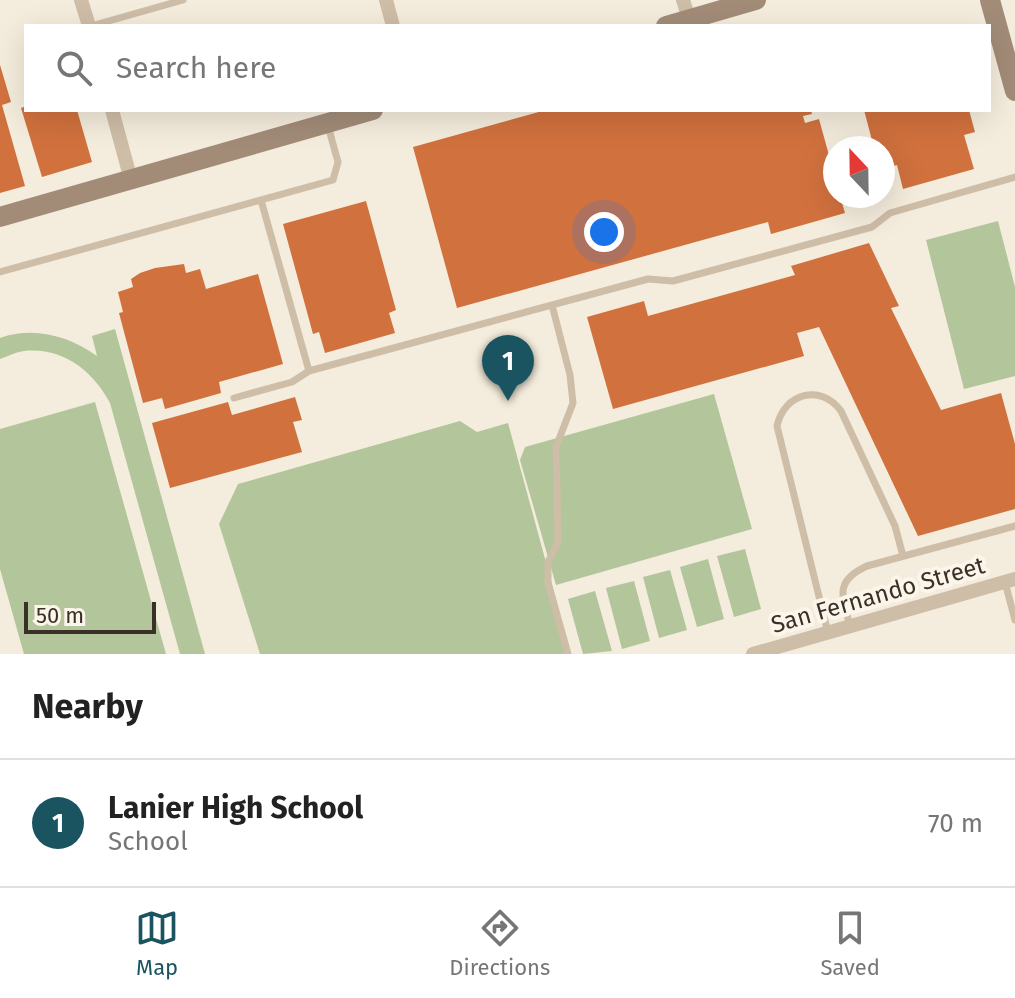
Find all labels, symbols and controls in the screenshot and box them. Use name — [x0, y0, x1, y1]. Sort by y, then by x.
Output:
search box — [24, 24, 991, 112]
icon: search — [52, 46, 96, 90]
text: Search here — [116, 50, 276, 86]
north arrow — [823, 136, 895, 208]
your location — [584, 212, 624, 252]
pin: 1 — [482, 335, 534, 401]
street label: San Fernando Street — [768, 551, 988, 639]
scale bar — [24, 598, 156, 634]
text: 50 m — [36, 602, 84, 629]
text: Nearby — [32, 686, 143, 727]
text: Lanier High School — [108, 790, 363, 826]
text: 1 — [52, 808, 64, 839]
text: 70 m — [928, 808, 983, 839]
text: School — [108, 826, 188, 857]
tab: Map — [135, 906, 179, 981]
tab: Directions — [449, 906, 550, 981]
tab: Saved — [820, 906, 880, 981]

